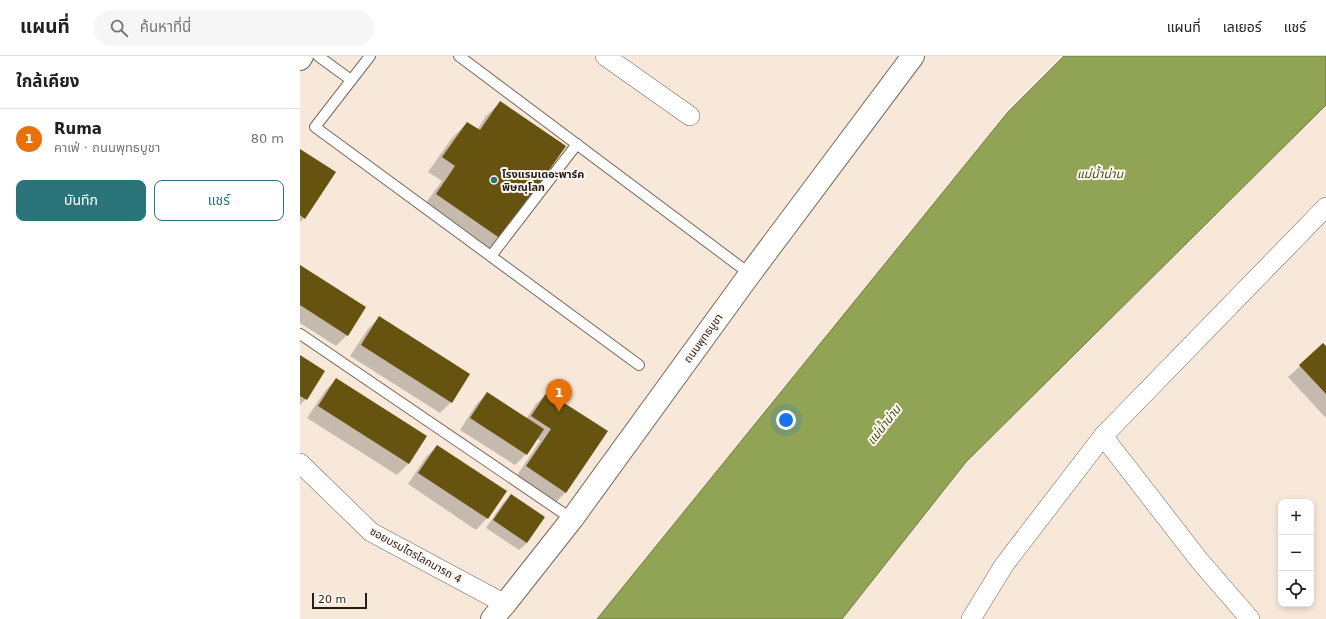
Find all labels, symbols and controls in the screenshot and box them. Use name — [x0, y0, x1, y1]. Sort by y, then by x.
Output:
search box — [94, 10, 374, 46]
text: แผนที่ — [20, 15, 70, 37]
icon: search — [108, 17, 130, 39]
text: ค้นหาที่นี่ — [140, 18, 191, 36]
text: แผนที่ — [1167, 19, 1201, 35]
text: เลเยอร์ — [1223, 19, 1262, 35]
text: แชร์ — [1284, 19, 1306, 35]
text: ใกล้เคียง — [16, 71, 79, 91]
text: Ruma — [54, 120, 102, 138]
text: 1 — [24, 131, 34, 146]
text: 80 m — [251, 131, 284, 146]
text: คาเฟ่ · ถนนพุทธบูชา — [54, 140, 160, 155]
water label: แม่น้ำน่าน — [1077, 165, 1124, 181]
place label: โรงแรมเดอะพาร์ค พิษณุโลก — [502, 168, 584, 194]
marker: โรงแรมเดอะพาร์ค พิษณุโลก — [489, 175, 499, 185]
button: บันทึก — [16, 180, 146, 221]
button: แชร์ — [154, 180, 284, 221]
street label: ถนนพุทธบูชา — [681, 311, 726, 365]
pin: 1 — [546, 379, 572, 412]
water label: แม่น้ำน่าน — [863, 401, 904, 447]
your location — [776, 410, 796, 430]
map controls — [1278, 499, 1314, 607]
button: + — [1278, 499, 1314, 535]
street label: ซอยบรมไตรโลกนารถ 4 — [367, 525, 464, 586]
button: − — [1278, 535, 1314, 571]
button: locate — [1278, 571, 1314, 607]
scale bar — [312, 591, 367, 610]
text: 20 m — [318, 593, 346, 606]

